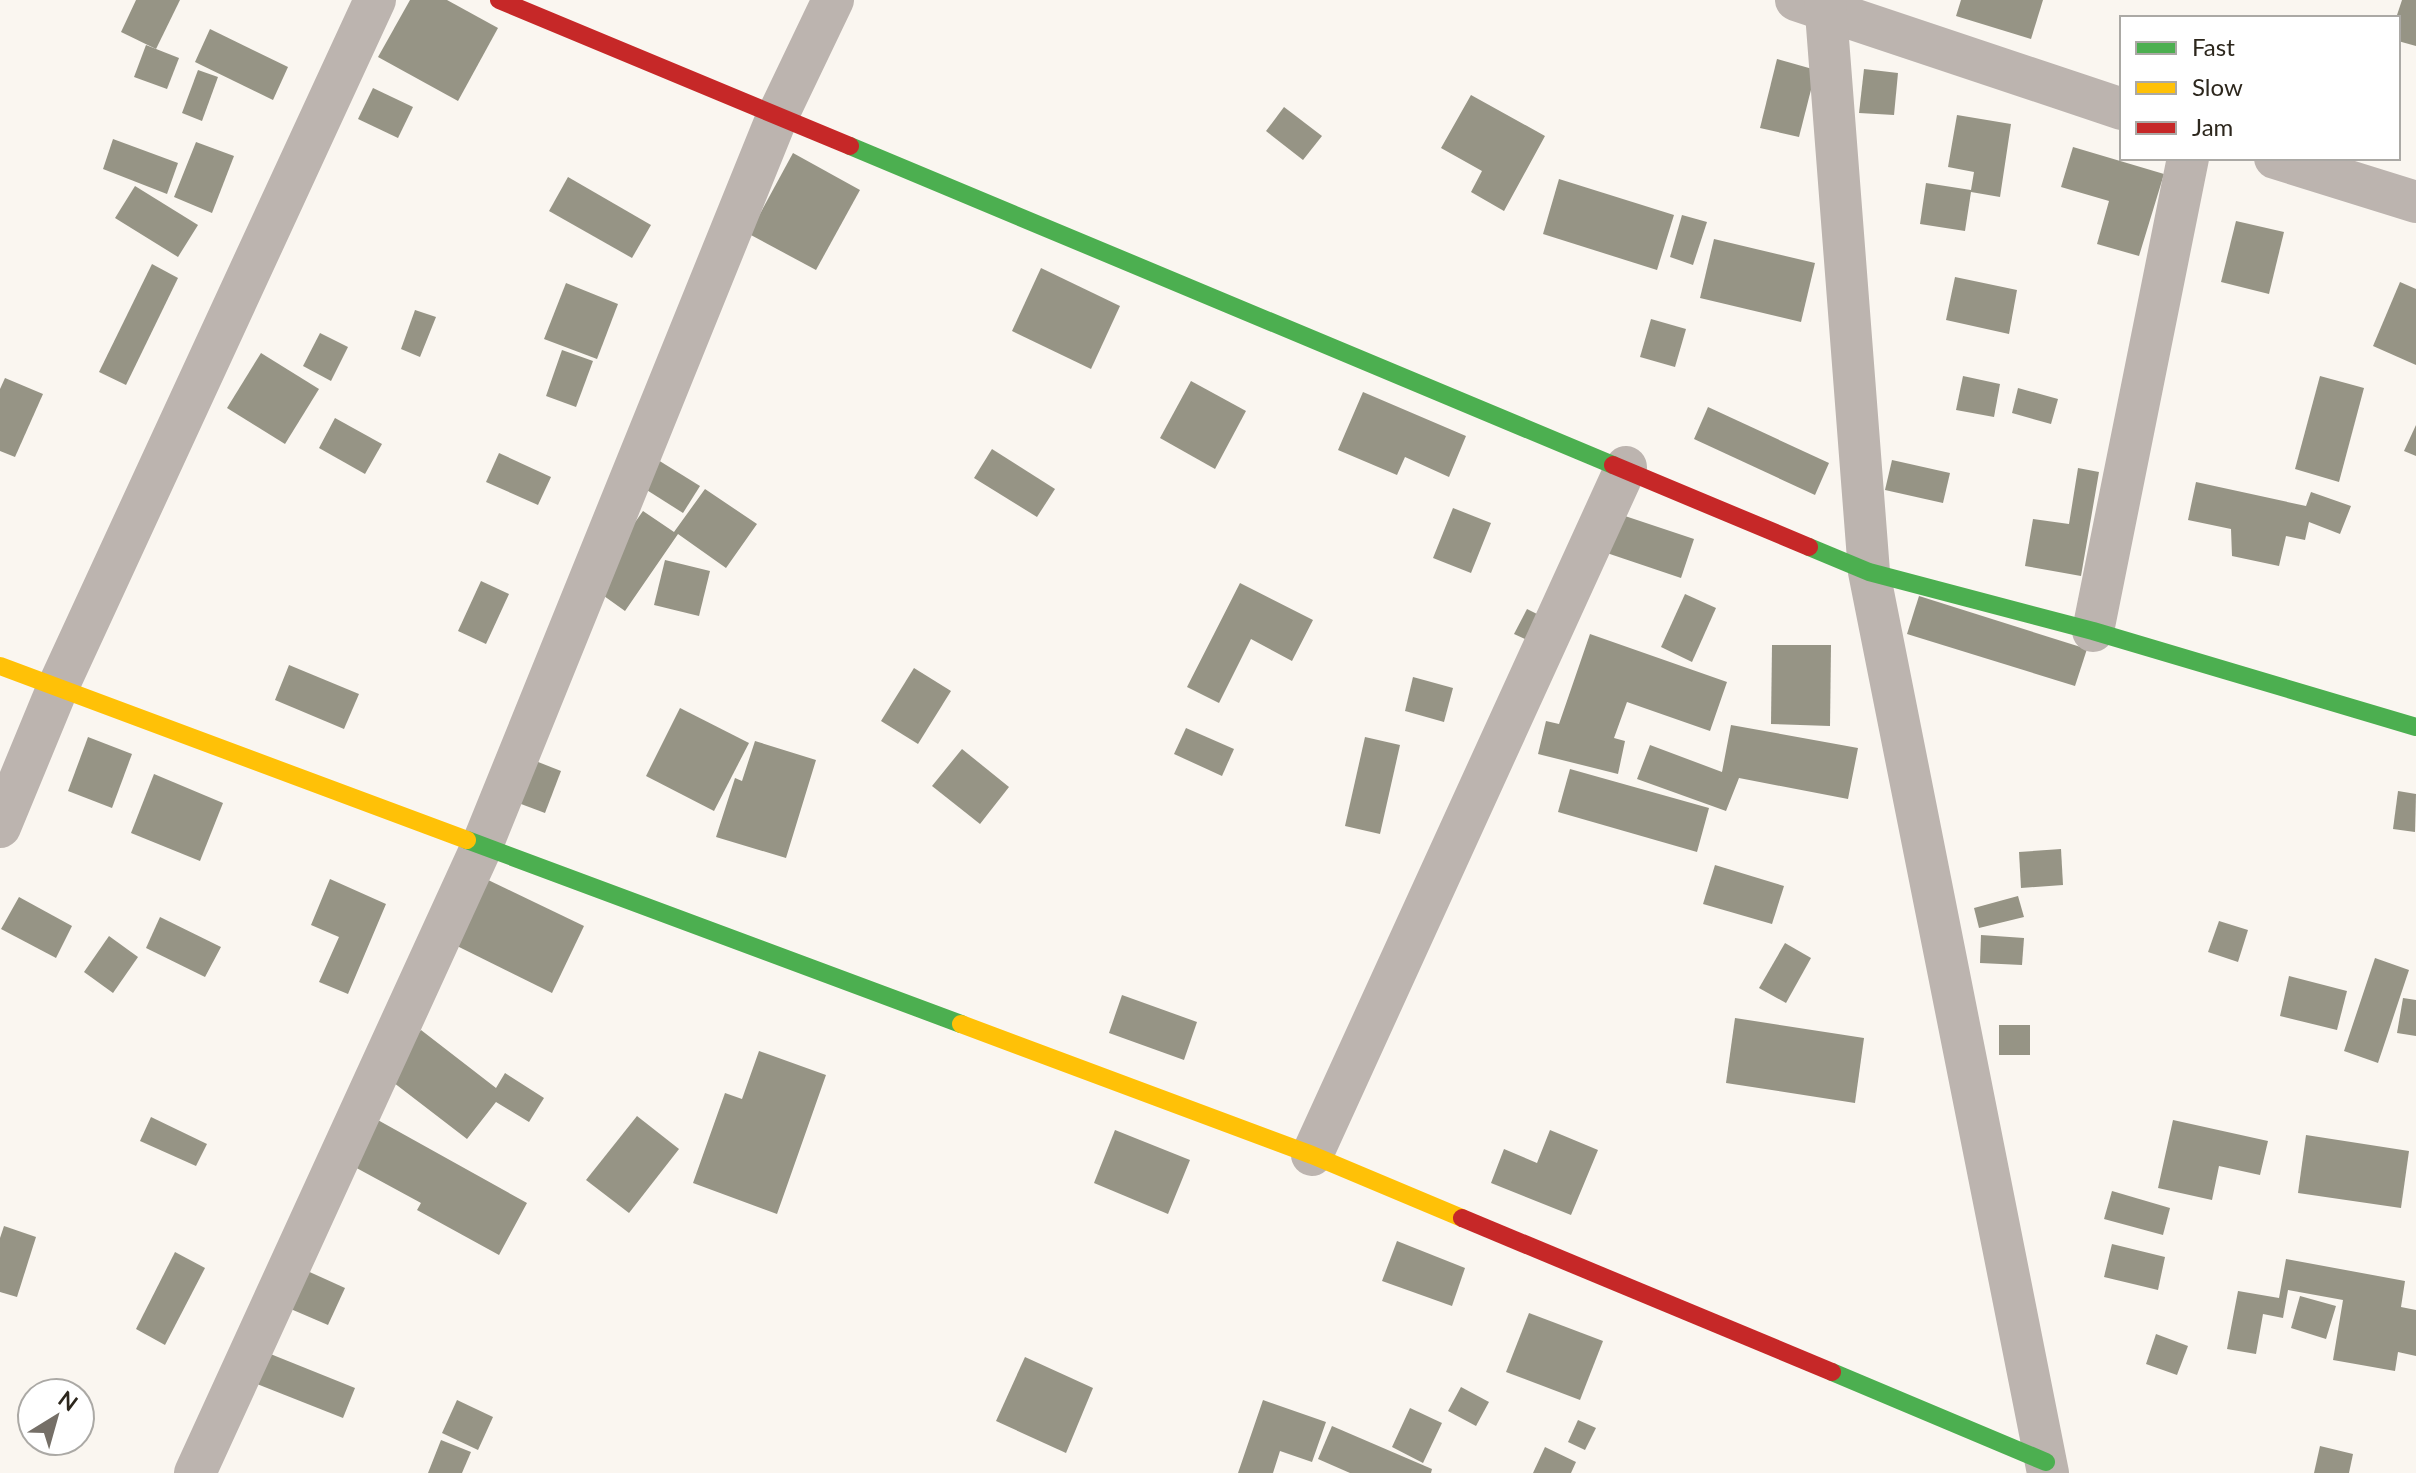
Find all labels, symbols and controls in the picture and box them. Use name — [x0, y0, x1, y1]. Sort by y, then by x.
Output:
legend — [2120, 16, 2400, 160]
text: Fast — [2192, 32, 2235, 61]
text: Slow — [2192, 72, 2243, 101]
text: Jam — [2192, 112, 2233, 141]
north arrow — [16, 1377, 96, 1457]
text: N — [53, 1385, 83, 1417]

